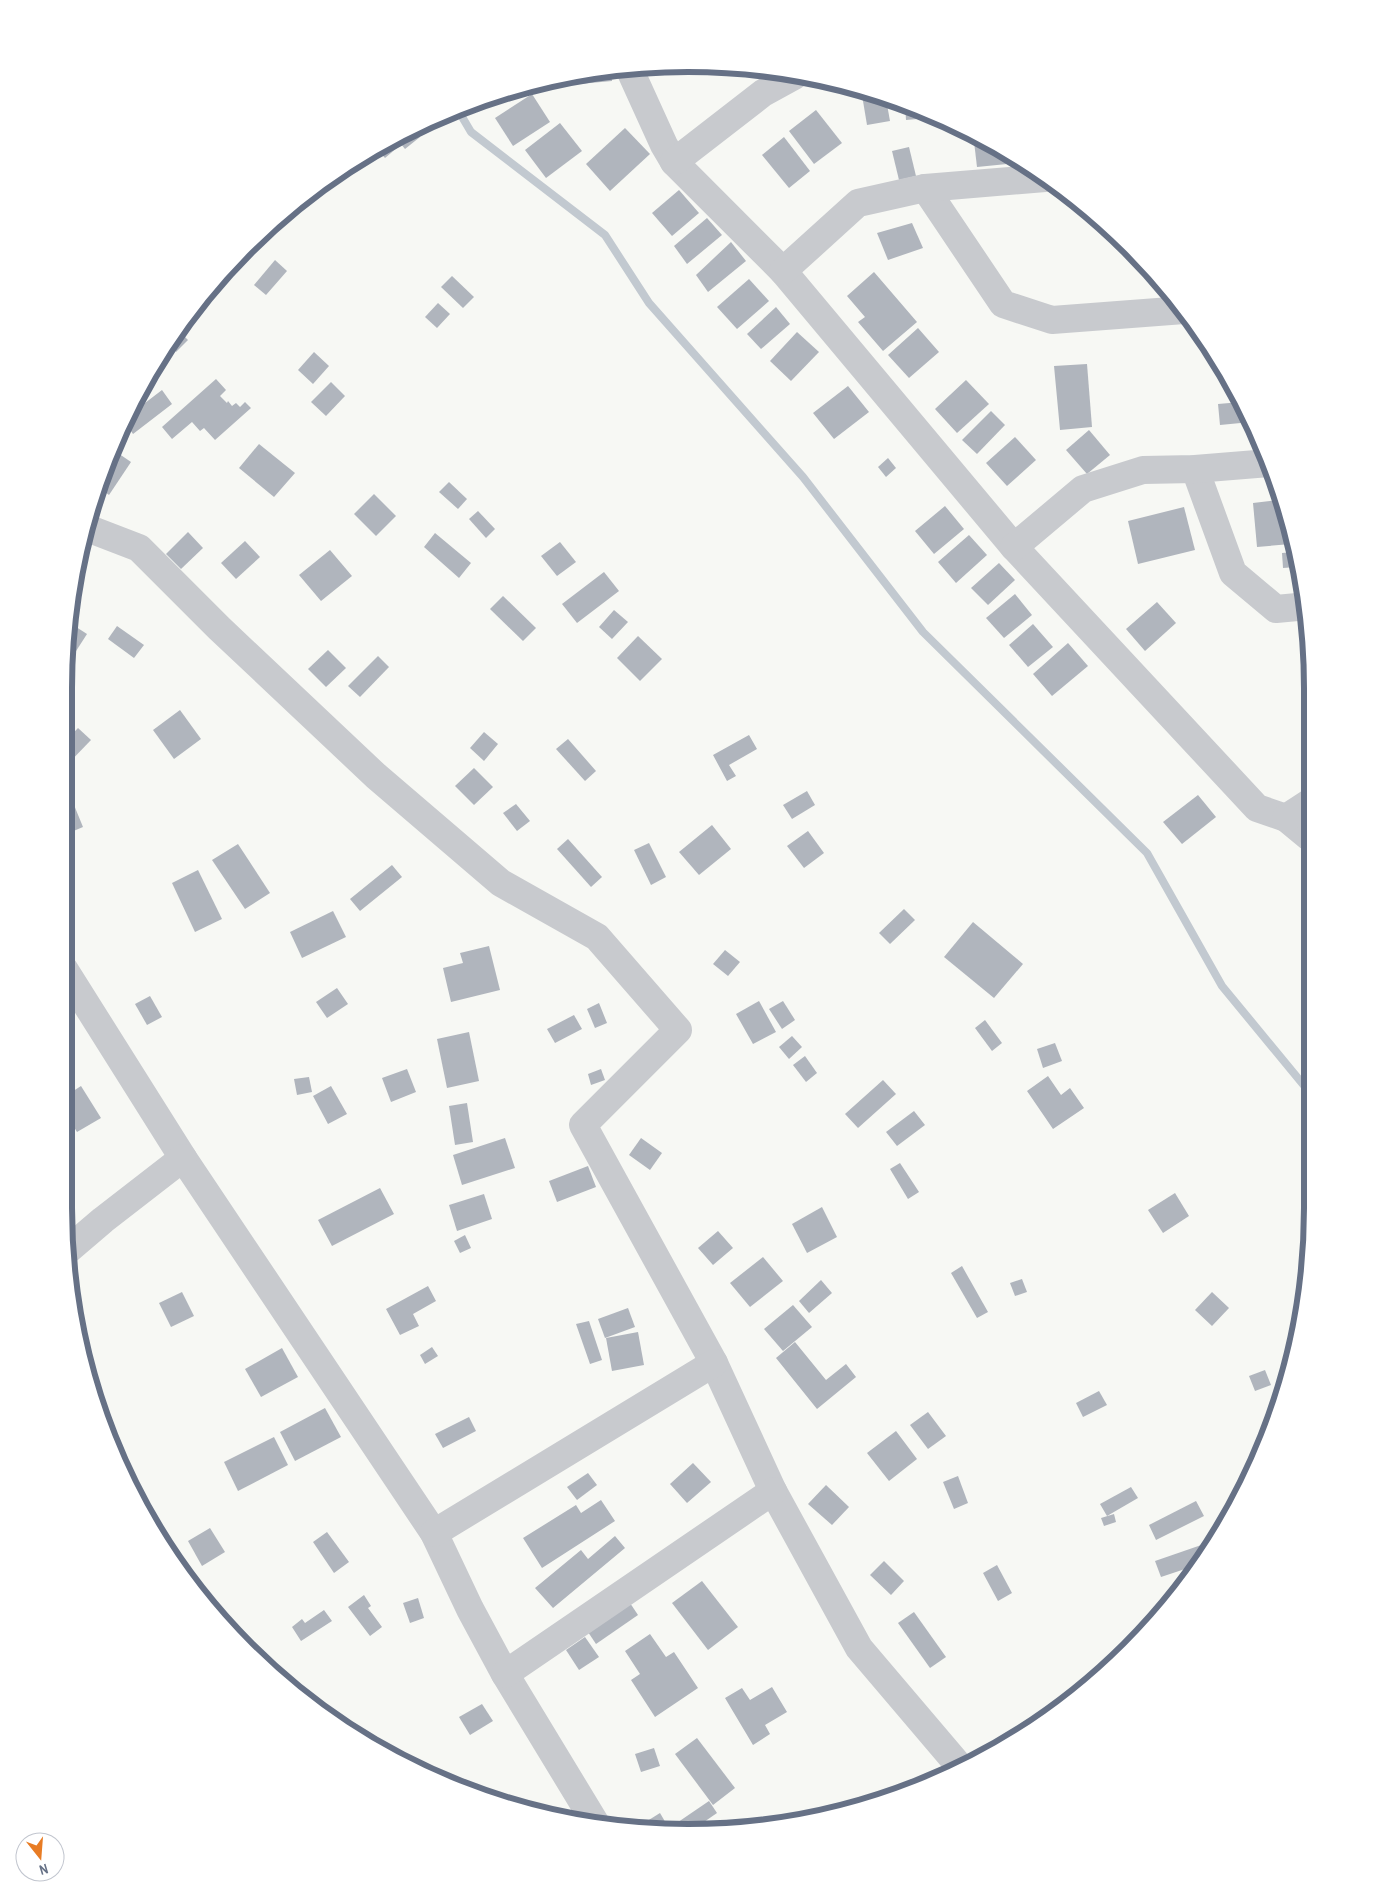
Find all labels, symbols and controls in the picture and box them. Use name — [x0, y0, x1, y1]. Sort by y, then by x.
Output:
north arrow — [15, 1832, 65, 1882]
text: N — [37, 1860, 50, 1879]

